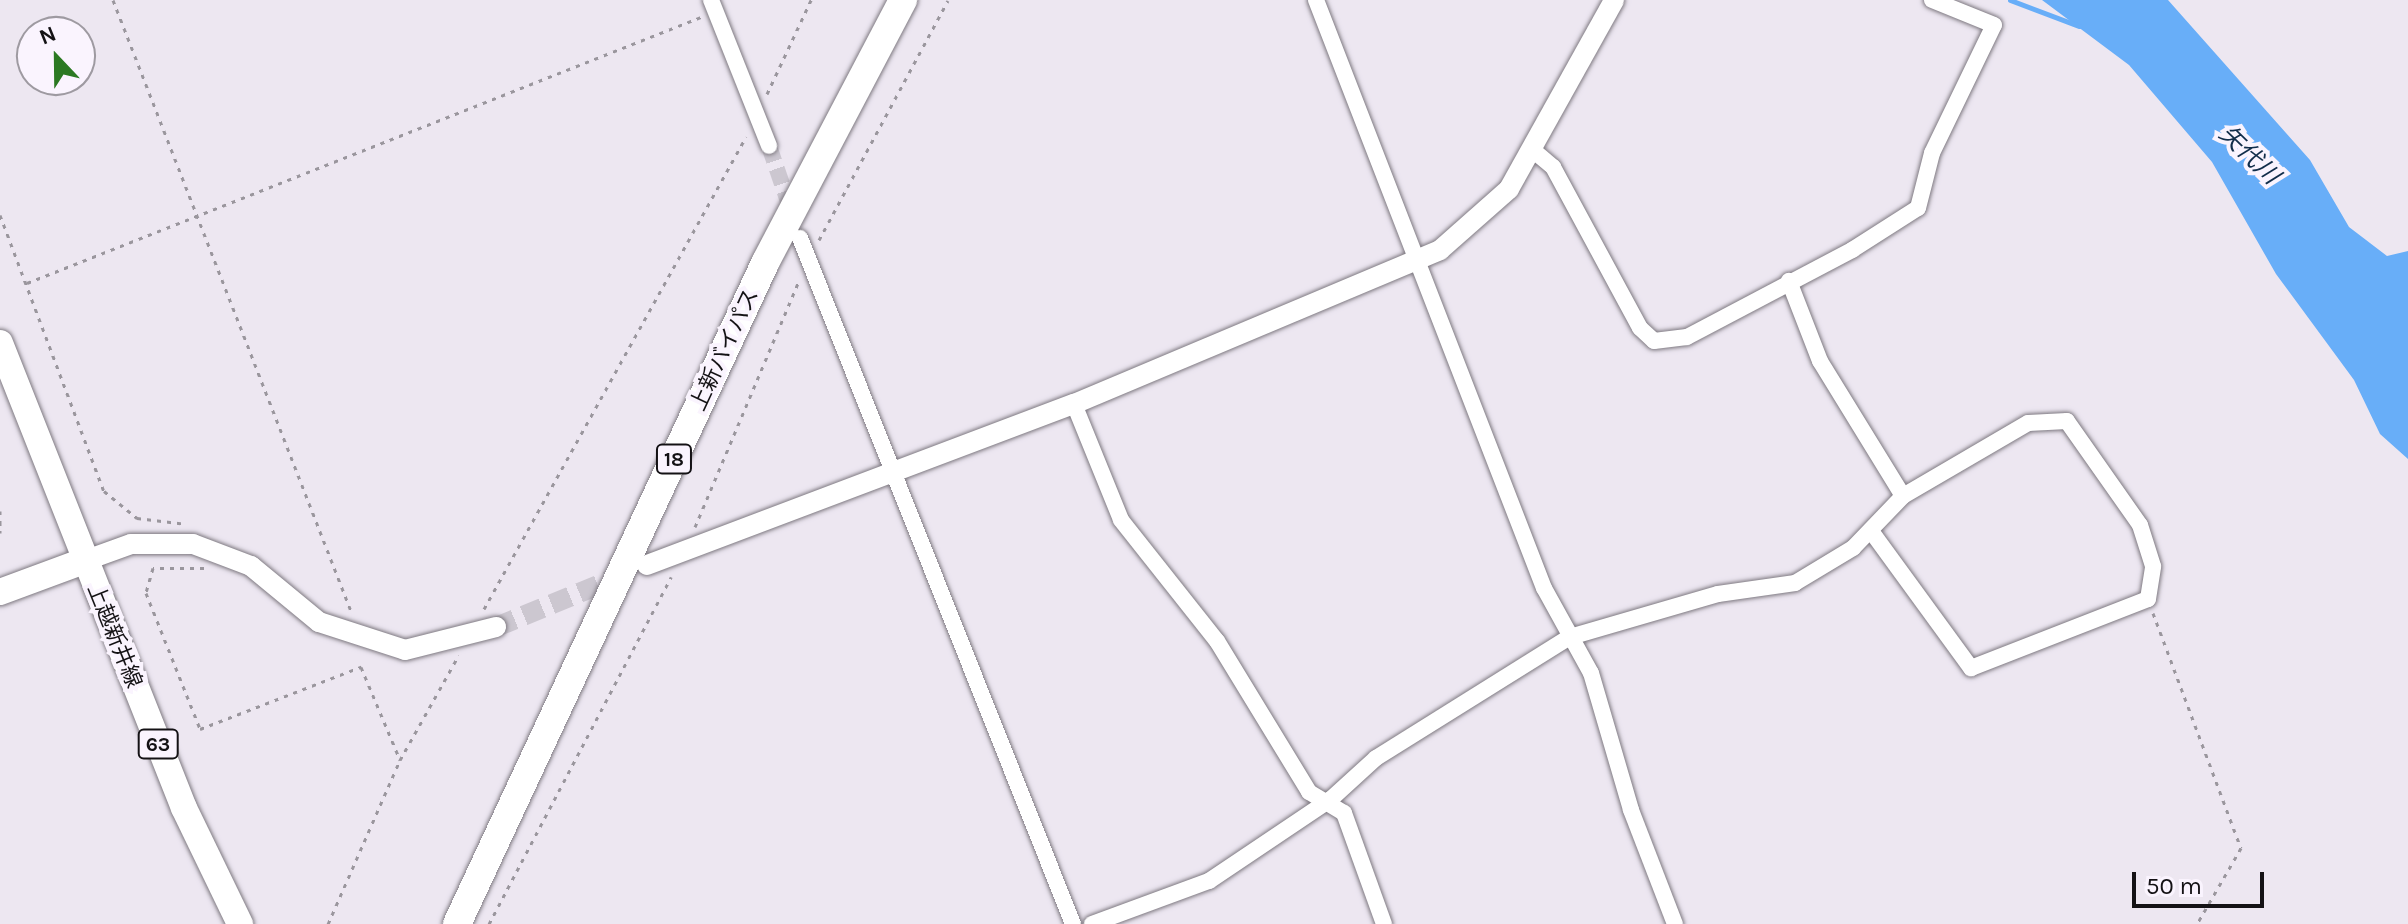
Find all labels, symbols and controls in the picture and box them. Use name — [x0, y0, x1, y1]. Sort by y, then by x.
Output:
north arrow — [16, 16, 96, 96]
text: N — [36, 21, 60, 51]
water label: 矢代川 — [2213, 120, 2285, 190]
street label: 上新バイパス — [685, 285, 765, 415]
road number: 18 — [654, 443, 694, 475]
street label: 上越新井線 — [81, 580, 147, 692]
road number: 63 — [136, 728, 180, 760]
scale bar — [2136, 856, 2268, 906]
text: 50 m — [2146, 872, 2202, 900]

